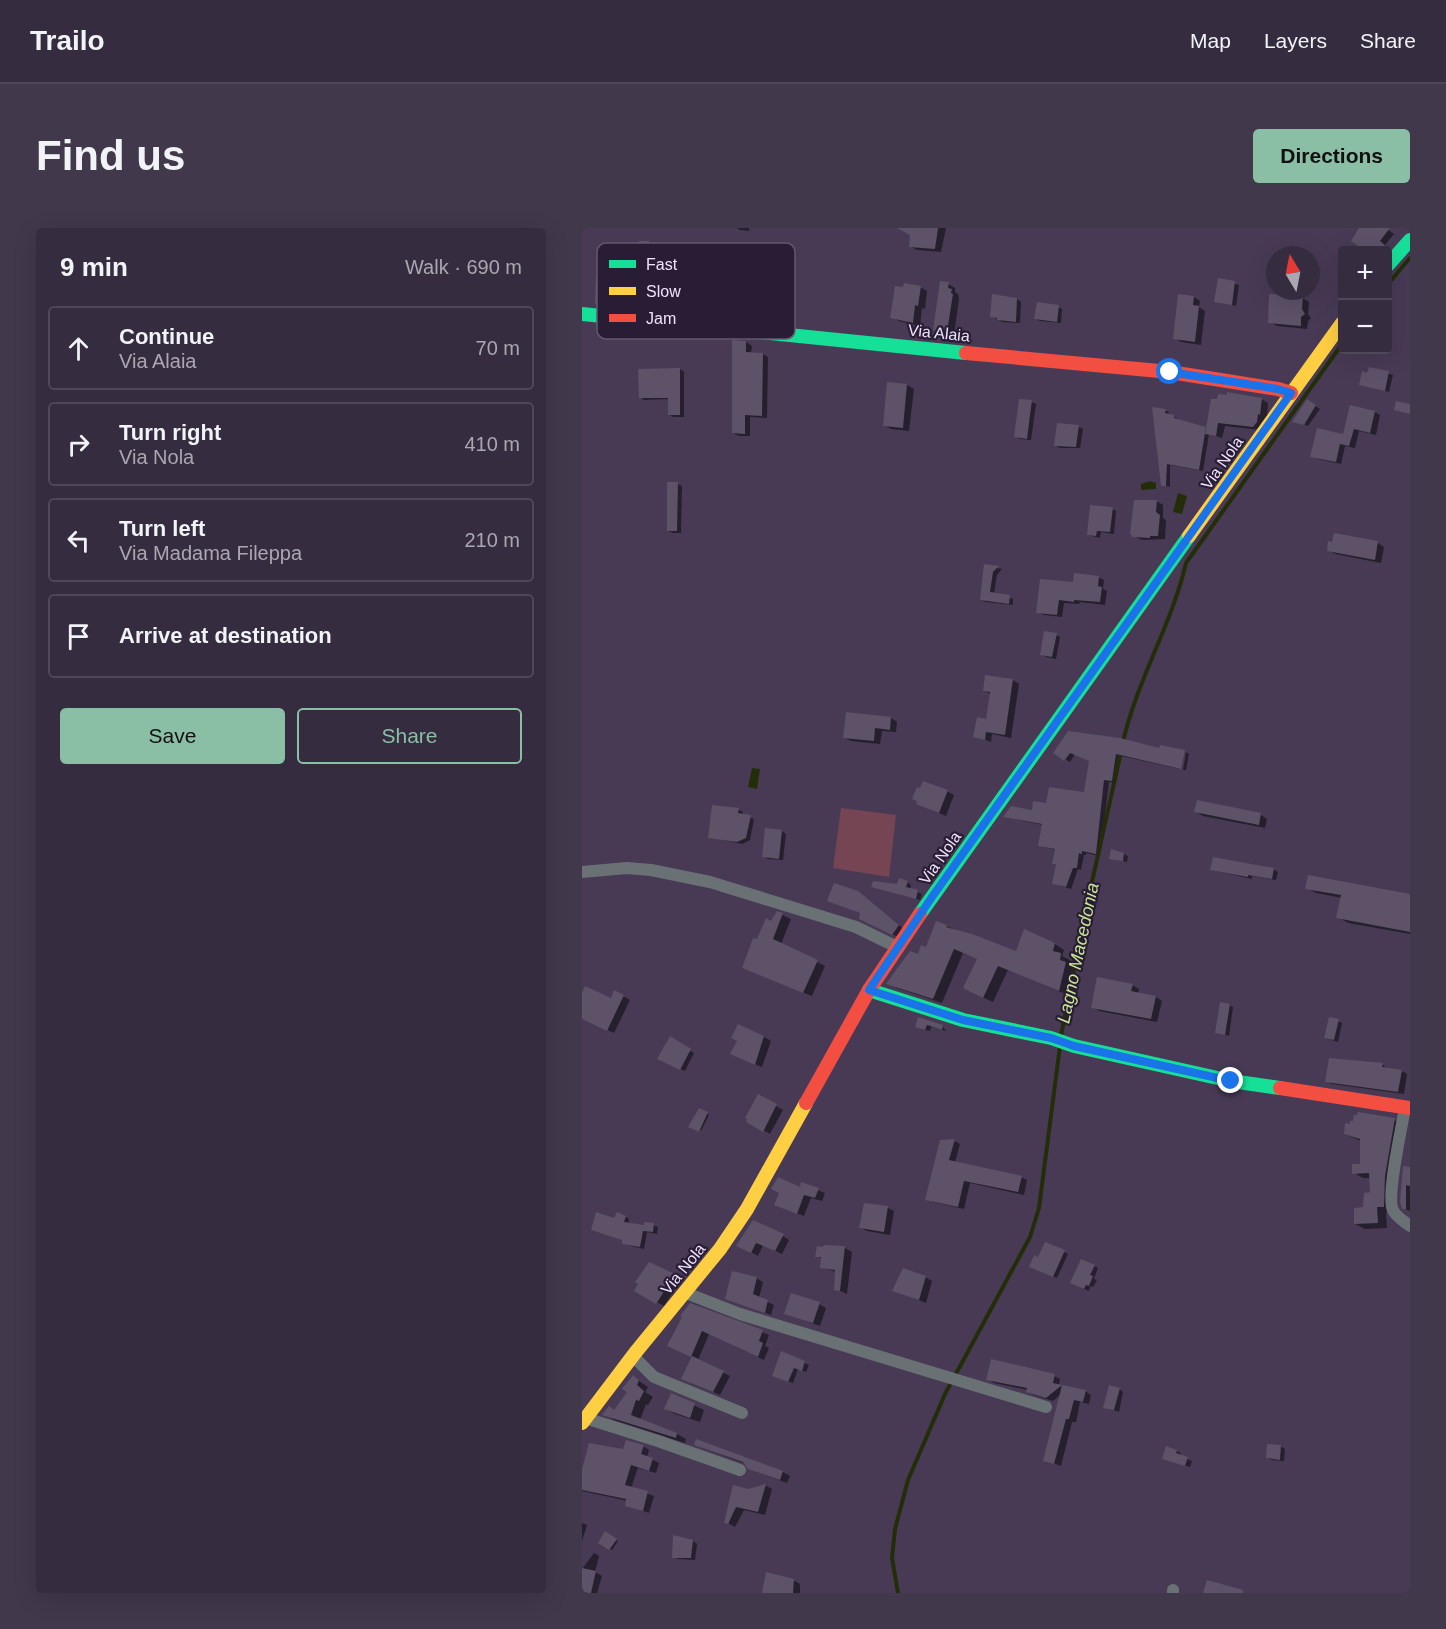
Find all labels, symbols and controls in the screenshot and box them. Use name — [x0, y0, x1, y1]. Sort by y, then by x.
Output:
text: Trailo — [30, 25, 105, 56]
text: Map — [1190, 29, 1231, 52]
text: Layers — [1264, 29, 1327, 52]
text: Share — [1360, 29, 1416, 52]
button: Directions — [1253, 129, 1410, 183]
text: Find us — [36, 132, 185, 179]
legend — [597, 243, 795, 339]
north arrow — [1266, 246, 1320, 300]
map controls — [1338, 246, 1392, 354]
button: + — [1338, 246, 1392, 300]
text: 9 min — [60, 252, 128, 282]
text: Walk · 690 m — [405, 256, 522, 278]
text: Fast — [646, 256, 678, 273]
text: Slow — [646, 283, 681, 300]
button: − — [1338, 300, 1392, 354]
text: Jam — [646, 310, 676, 327]
street label: Via Alaia — [907, 321, 971, 345]
text: Continue — [119, 324, 214, 349]
icon: ahead — [62, 332, 95, 365]
text: 70 m — [476, 337, 520, 359]
text: Via Alaia — [119, 350, 196, 372]
route start — [1156, 358, 1182, 384]
text: Turn right — [119, 420, 221, 445]
icon: right — [62, 428, 95, 461]
text: 410 m — [464, 433, 520, 455]
street label: Via Nola — [1198, 433, 1246, 493]
text: Via Nola — [119, 446, 194, 468]
text: Turn left — [119, 516, 205, 541]
icon: left — [62, 524, 95, 557]
text: 210 m — [464, 529, 520, 551]
text: Via Madama Fileppa — [119, 542, 302, 564]
icon: arrive — [62, 620, 95, 653]
text: Arrive at destination — [119, 623, 332, 648]
button: Save — [60, 708, 285, 764]
button: Share — [297, 708, 522, 764]
street label: Via Nola — [916, 828, 964, 888]
water label: Lagno Macedonia — [1053, 881, 1103, 1025]
route end — [1217, 1067, 1243, 1093]
street label: Via Nola — [657, 1240, 709, 1298]

